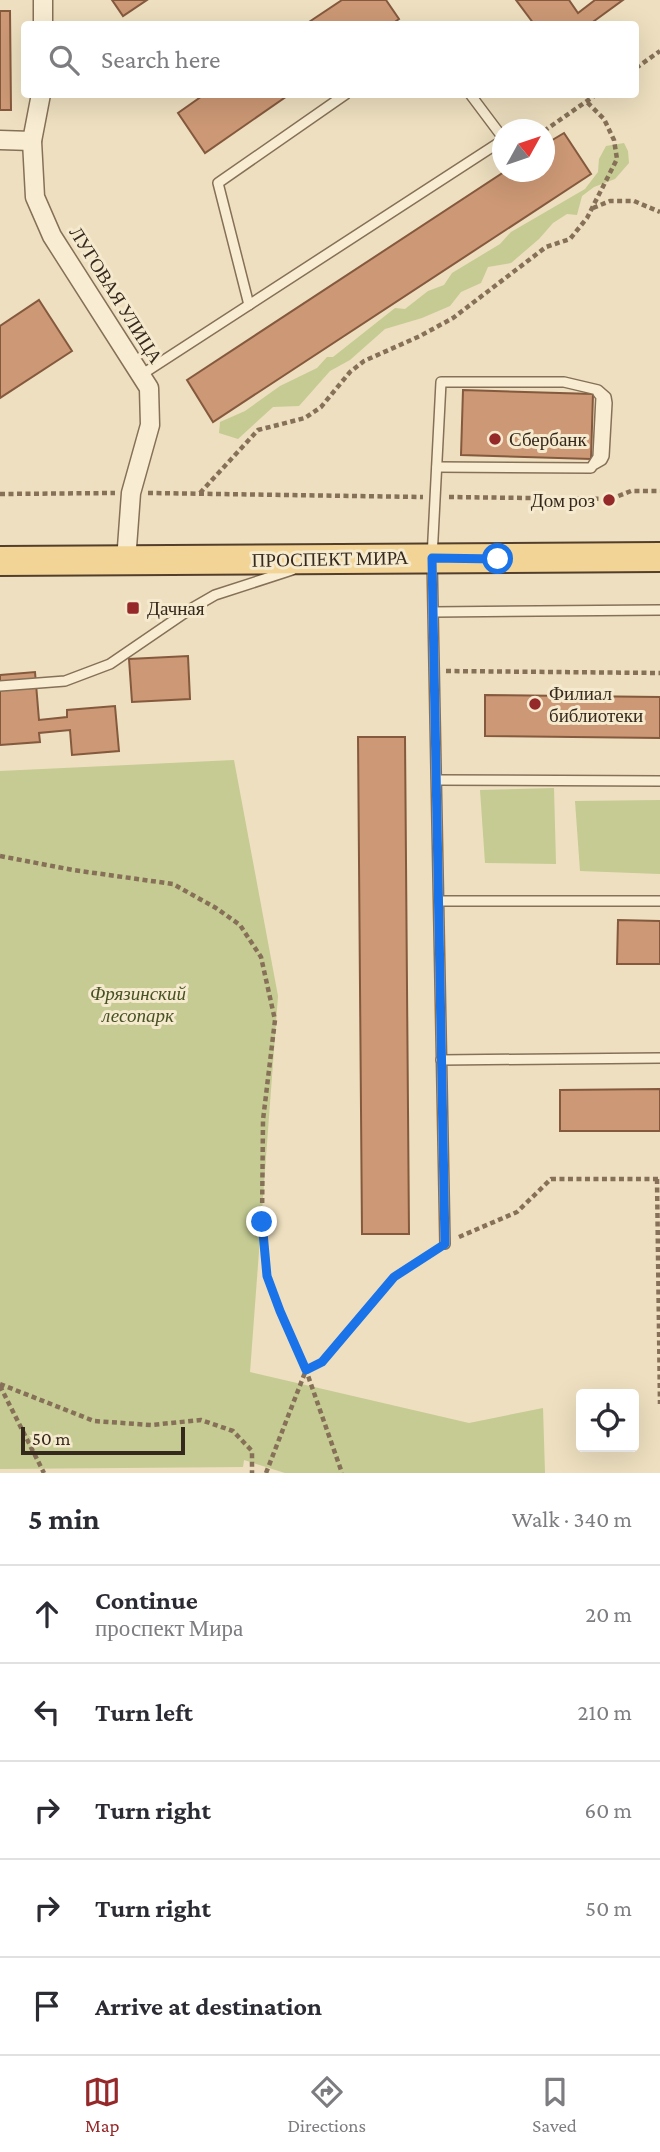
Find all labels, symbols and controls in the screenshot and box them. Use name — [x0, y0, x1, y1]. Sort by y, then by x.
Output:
search box — [21, 21, 639, 98]
icon: search — [45, 41, 83, 79]
text: Search here — [101, 45, 220, 74]
north arrow — [492, 119, 555, 182]
street label: ЛУГОВАЯ УЛИЦА — [65, 223, 167, 368]
place label: Сбербанк — [509, 429, 588, 450]
marker: Сбербанк — [487, 431, 503, 447]
place label: Дом роз — [531, 490, 595, 511]
marker: Дом роз — [601, 492, 617, 508]
route start — [482, 543, 513, 574]
street label: ПРОСПЕКТ МИРА — [251, 547, 409, 571]
place label: Дачная — [147, 598, 205, 619]
marker: Дачная — [125, 600, 141, 616]
place label: Филиал библиотеки — [549, 683, 643, 726]
marker: Филиал библиотеки — [527, 696, 543, 712]
park label: Фрязинский лесопарк — [90, 983, 187, 1026]
route end — [246, 1206, 277, 1237]
map controls — [576, 1389, 639, 1452]
button: locate — [576, 1389, 639, 1452]
scale bar — [21, 1424, 186, 1456]
text: 50 m — [32, 1428, 71, 1449]
text: 5 min — [28, 1502, 100, 1535]
text: Walk · 340 m — [512, 1506, 632, 1532]
text: Continue — [95, 1586, 198, 1615]
icon: ahead — [28, 1595, 66, 1633]
text: 20 m — [585, 1601, 632, 1627]
text: проспект Мира — [95, 1615, 243, 1641]
icon: left — [28, 1693, 66, 1731]
text: Turn left — [95, 1698, 193, 1727]
text: 210 m — [578, 1699, 632, 1725]
icon: right — [28, 1791, 66, 1829]
text: Turn right — [95, 1796, 211, 1825]
text: 60 m — [585, 1797, 632, 1823]
icon: right — [28, 1889, 66, 1927]
text: Turn right — [95, 1894, 211, 1923]
text: 50 m — [585, 1895, 632, 1921]
icon: arrive — [28, 1987, 66, 2025]
text: Arrive at destination — [95, 1992, 322, 2021]
tab: Map — [83, 2073, 121, 2136]
tab: Directions — [287, 2073, 366, 2136]
tab: Saved — [532, 2073, 577, 2136]

